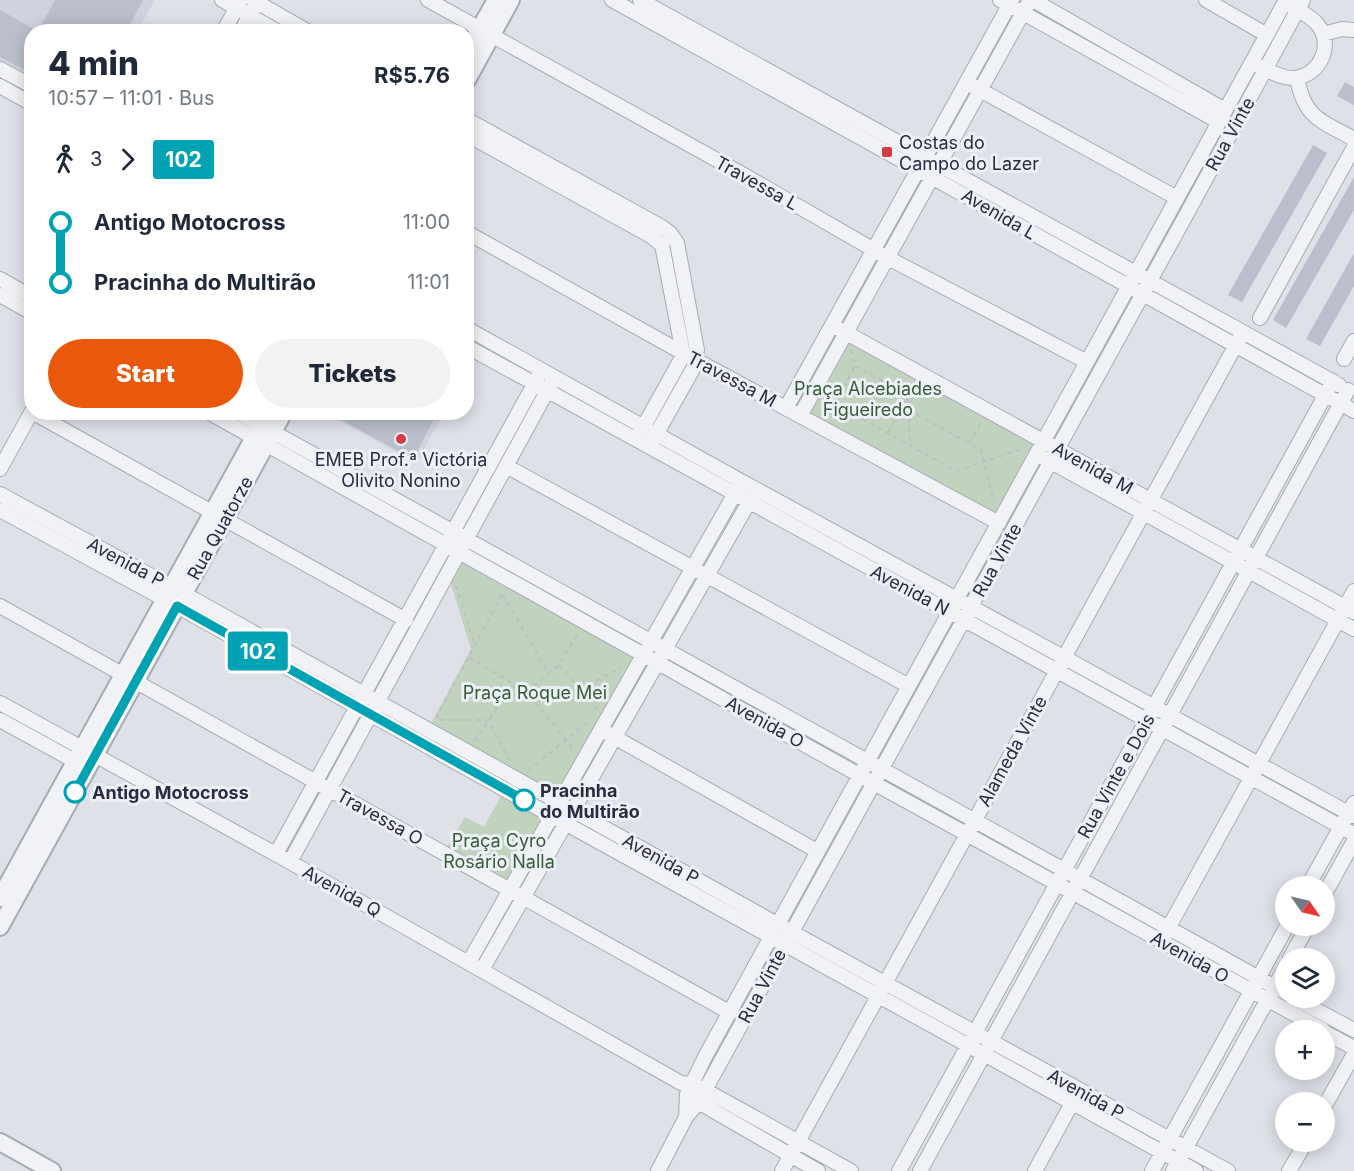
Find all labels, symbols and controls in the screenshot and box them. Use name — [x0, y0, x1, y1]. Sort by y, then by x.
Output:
text: 4 min — [48, 43, 139, 83]
text: R$5.76 — [374, 62, 450, 88]
text: 10:57 – 11:01 · Bus — [48, 86, 215, 110]
street label: Rua Vinte — [1201, 93, 1259, 175]
place label: Costas do Campo do Lazer — [899, 132, 1039, 174]
icon: walk — [48, 143, 81, 176]
icon: forward — [111, 143, 144, 176]
marker: Costas do Campo do Lazer — [880, 145, 894, 159]
text: 3 — [90, 147, 102, 171]
text: 102 — [165, 147, 202, 172]
street label: Travessa L — [712, 152, 802, 214]
street label: Avenida L — [958, 184, 1040, 244]
text: Antigo Motocross — [94, 209, 286, 235]
text: 11:00 — [403, 210, 450, 234]
text: Pracinha do Multirão — [94, 269, 316, 295]
text: 11:01 — [407, 270, 450, 294]
button: Start — [48, 339, 243, 408]
button: Tickets — [255, 339, 450, 408]
street label: Travessa M — [684, 347, 780, 411]
park label: Praça Alcebiades Figueiredo — [794, 378, 942, 420]
marker: EMEB Prof.ª Victória Olivito Nonino — [394, 432, 408, 446]
street label: Avenida M — [1049, 437, 1137, 499]
place label: EMEB Prof.ª Victória Olivito Nonino — [315, 449, 487, 491]
street label: Rua Quatorze — [183, 472, 257, 584]
street label: Rua Vinte — [968, 519, 1026, 601]
street label: Avenida P — [84, 533, 168, 591]
street label: Avenida N — [867, 560, 953, 620]
line badge: 102 — [224, 632, 292, 670]
text: 102 — [240, 639, 276, 664]
park label: Praça Roque Mei — [463, 682, 607, 703]
street label: Avenida O — [722, 692, 808, 752]
street label: Alameda Vinte — [973, 692, 1051, 810]
street label: Rua Vinte e Dois — [1073, 710, 1159, 842]
place label: Pracinha do Multirão — [540, 780, 640, 822]
marker: Antigo Motocross — [64, 781, 86, 803]
place label: Antigo Motocross — [92, 782, 249, 803]
street label: Travessa O — [333, 785, 427, 849]
marker: Pracinha do Multirão — [513, 789, 535, 811]
street label: Avenida P — [619, 829, 703, 889]
park label: Praça Cyro Rosário Nalla — [443, 830, 555, 872]
street label: Avenida Q — [299, 861, 385, 921]
north arrow — [1275, 876, 1335, 936]
map controls — [1275, 876, 1335, 1152]
street label: Avenida O — [1147, 927, 1233, 987]
street label: Rua Vinte — [734, 945, 790, 1027]
button: layers — [1275, 948, 1335, 1008]
button: + — [1275, 1020, 1335, 1080]
street label: Avenida P — [1044, 1064, 1128, 1124]
button: − — [1275, 1092, 1335, 1152]

